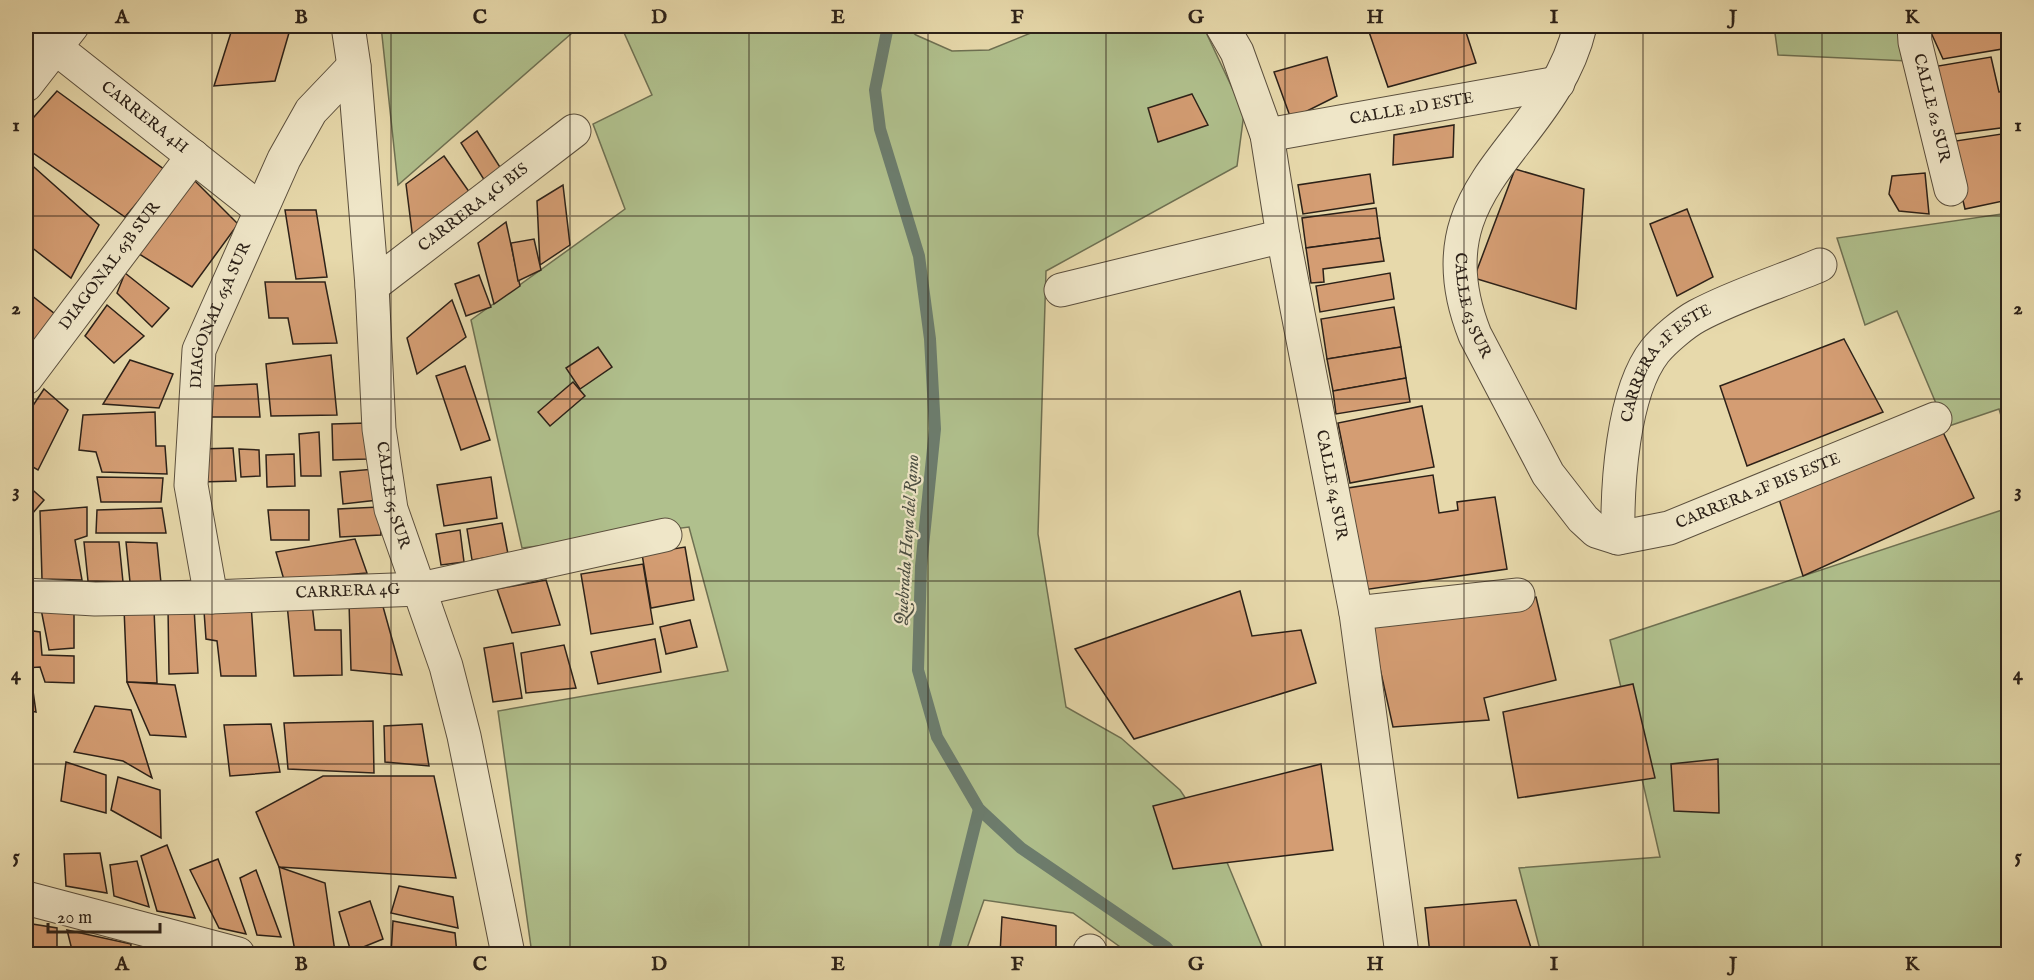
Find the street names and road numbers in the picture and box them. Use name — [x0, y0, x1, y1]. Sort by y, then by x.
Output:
street label: CALLE 62 SUR — [1908, 52, 1954, 165]
street label: CARRERA 4H — [97, 77, 192, 158]
street label: CALLE 2D ESTE — [1348, 88, 1475, 130]
street label: CARRERA 4G BIS — [414, 160, 533, 257]
street label: DIAGONAL 65B SUR — [55, 197, 165, 334]
street label: DIAGONAL 65A SUR — [187, 238, 256, 389]
street label: CALLE 63 SUR — [1450, 252, 1496, 363]
street label: CARRERA 2F ESTE — [1617, 300, 1715, 424]
street label: CALLE 64 SUR — [1311, 428, 1352, 542]
street label: CALLE 65 SUR — [371, 440, 414, 552]
street label: CARRERA 2F BIS ESTE — [1673, 449, 1844, 534]
street label: CARRERA 4G — [295, 580, 401, 604]

